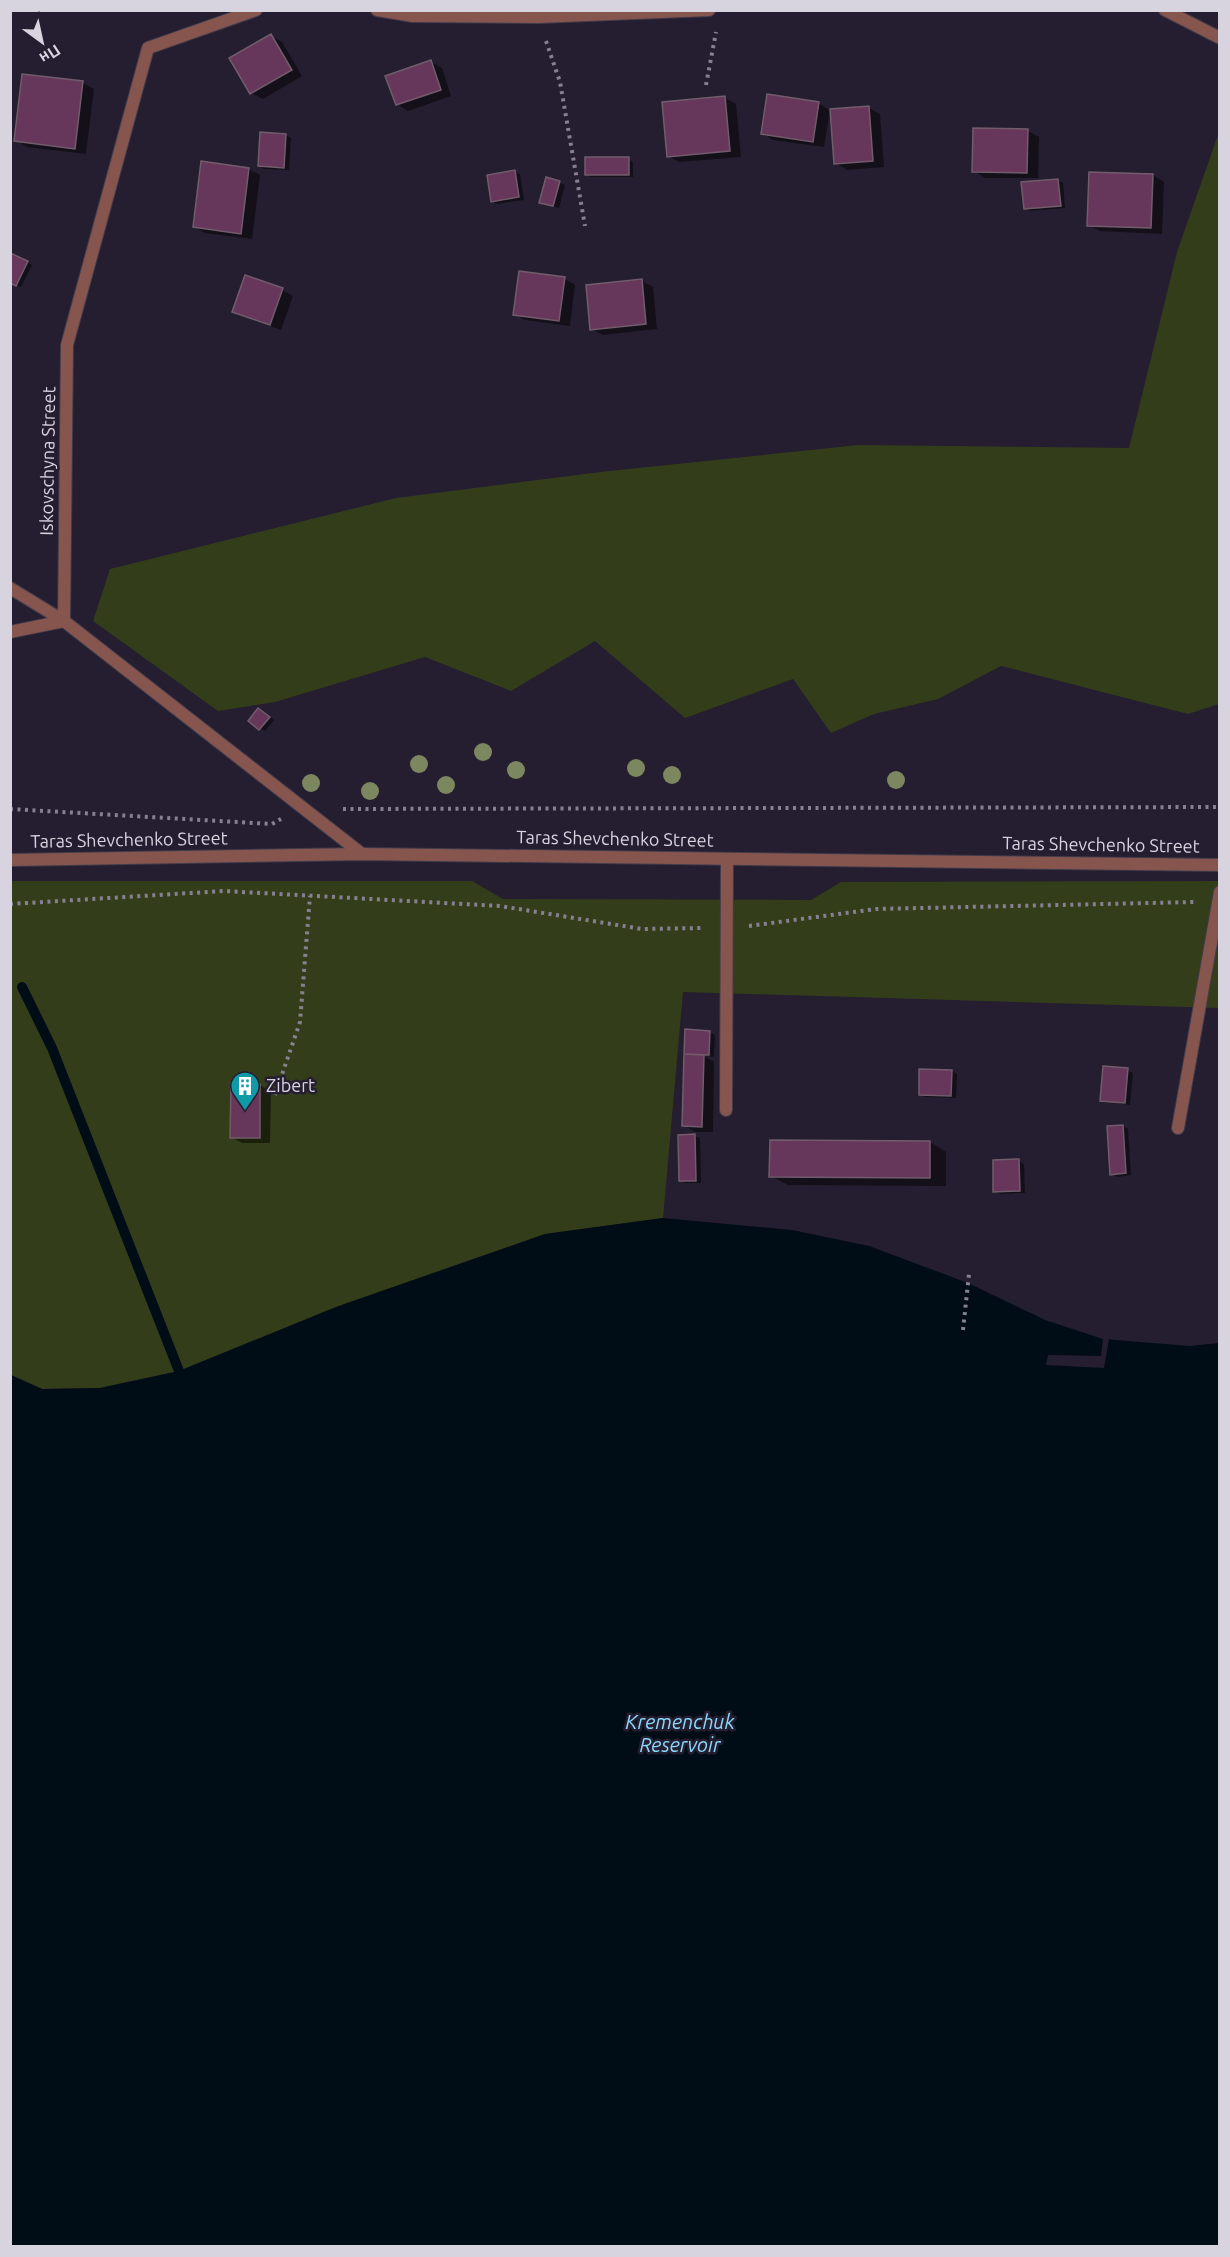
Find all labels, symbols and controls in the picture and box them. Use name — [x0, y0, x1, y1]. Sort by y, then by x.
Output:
north arrow — [12, 12, 72, 72]
text: Пн — [36, 41, 64, 68]
street label: Iskovschyna Street — [36, 386, 58, 536]
street label: Taras Shevchenko Street — [516, 826, 714, 850]
street label: Taras Shevchenko Street — [30, 827, 228, 851]
street label: Taras Shevchenko Street — [1002, 832, 1200, 856]
building icon: Zibert — [229, 1070, 261, 1112]
place label: Zibert — [266, 1075, 315, 1095]
water label: Kremenchuk Reservoir — [625, 1710, 735, 1756]

